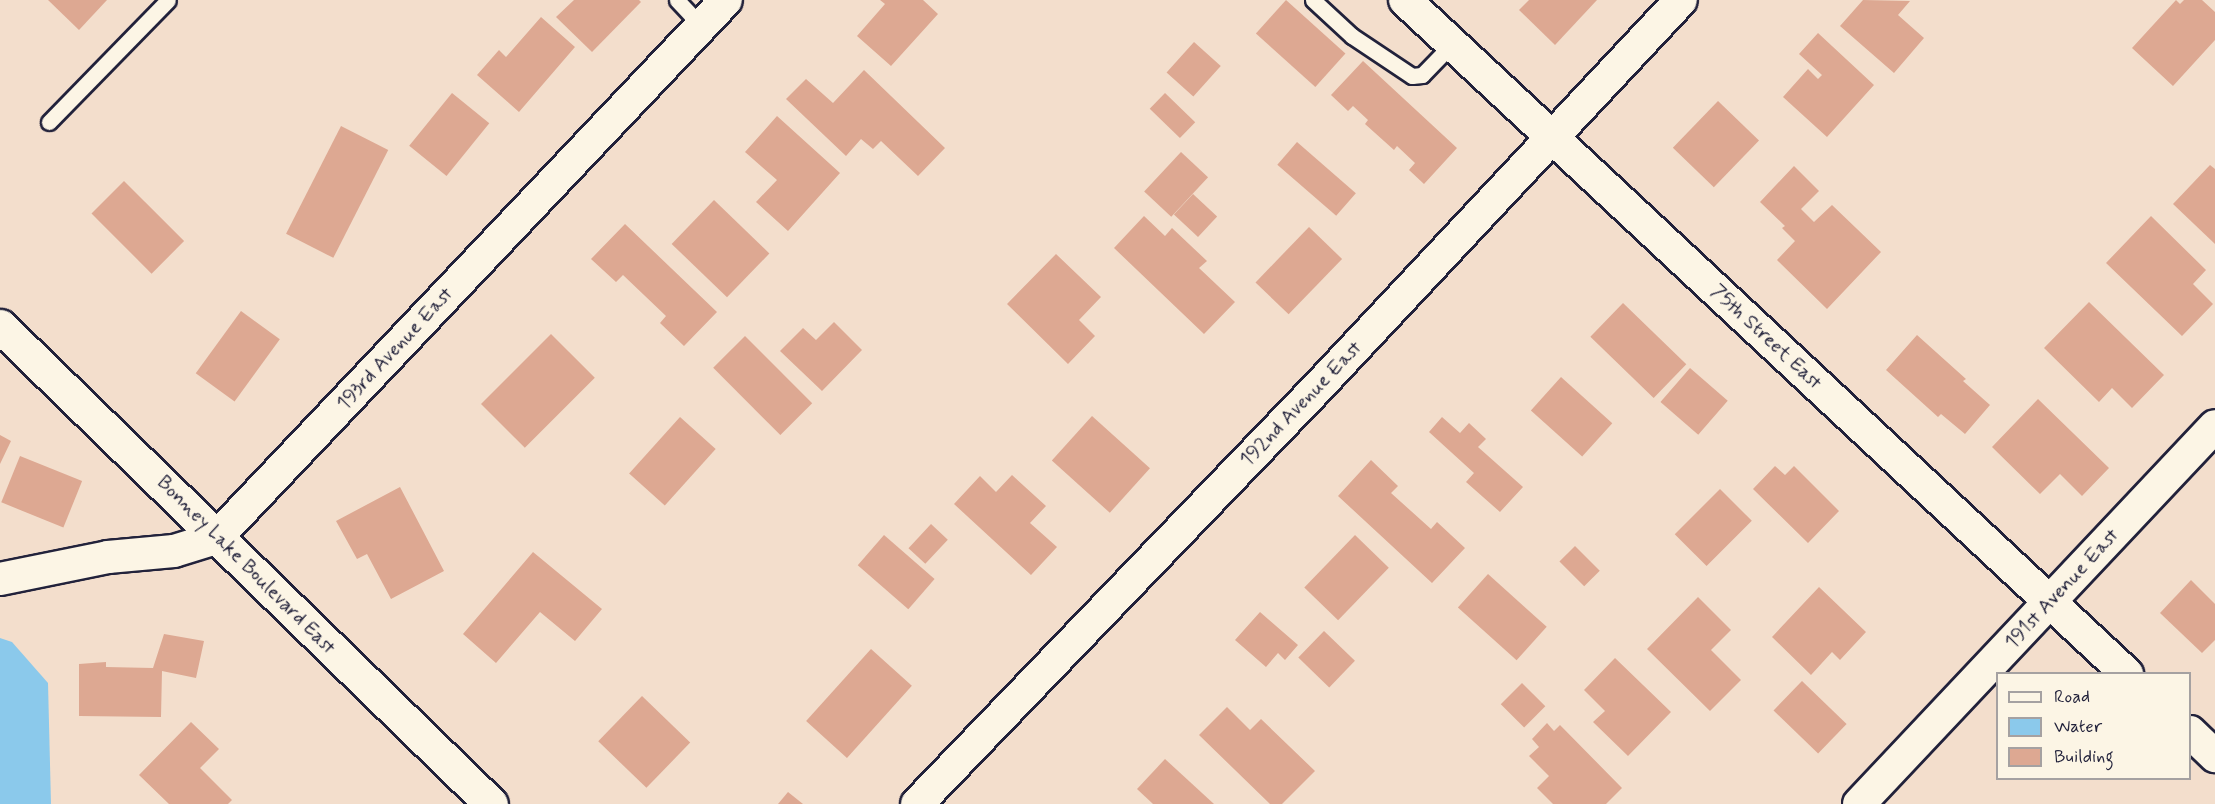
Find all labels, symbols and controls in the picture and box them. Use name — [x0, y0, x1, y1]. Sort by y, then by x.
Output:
street label: 75th Street East — [1706, 279, 1826, 395]
street label: 193rd Avenue East — [333, 284, 457, 414]
street label: 192nd Avenue East — [1236, 338, 1366, 470]
street label: Bonney Lake Boulevard East — [153, 472, 339, 658]
street label: 191st Avenue East — [2002, 526, 2122, 652]
legend — [1996, 672, 2191, 780]
text: Road — [2054, 685, 2090, 709]
text: Water — [2054, 715, 2102, 739]
text: Building — [2054, 745, 2114, 769]

